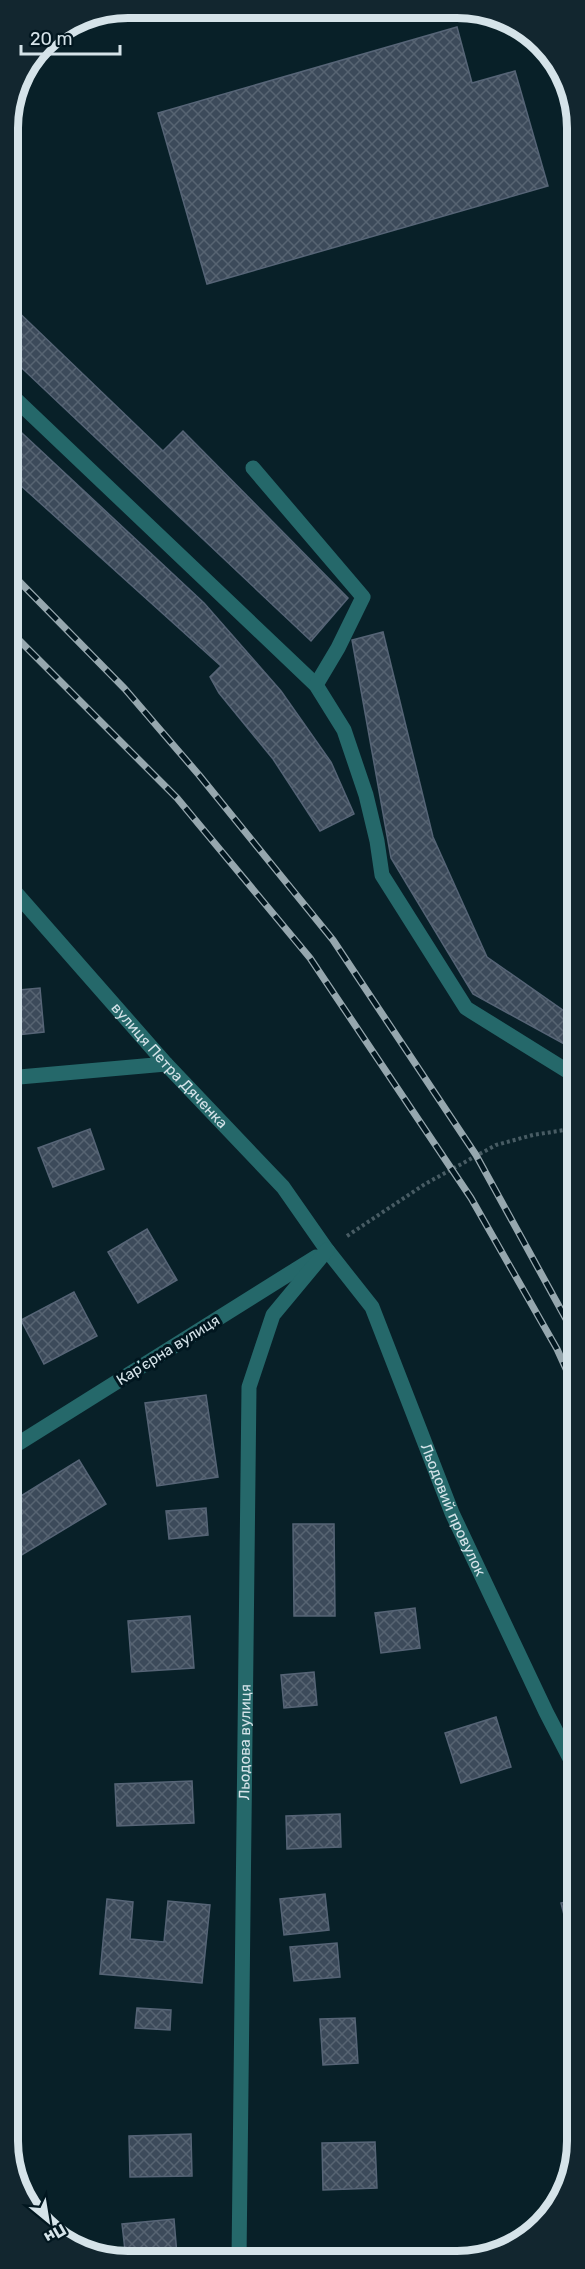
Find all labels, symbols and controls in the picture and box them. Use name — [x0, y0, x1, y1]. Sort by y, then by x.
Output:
scale bar — [21, 18, 120, 56]
text: 20 m — [30, 28, 72, 50]
street label: вулиця Петра Дяченка — [107, 999, 231, 1132]
street label: Карʼєрна вулиця — [113, 1311, 223, 1389]
street label: Льодовий провулок — [417, 1441, 489, 1579]
street label: Льодова вулиця — [235, 1684, 255, 1800]
north arrow — [18, 2191, 78, 2251]
text: Пн — [41, 2220, 70, 2247]

